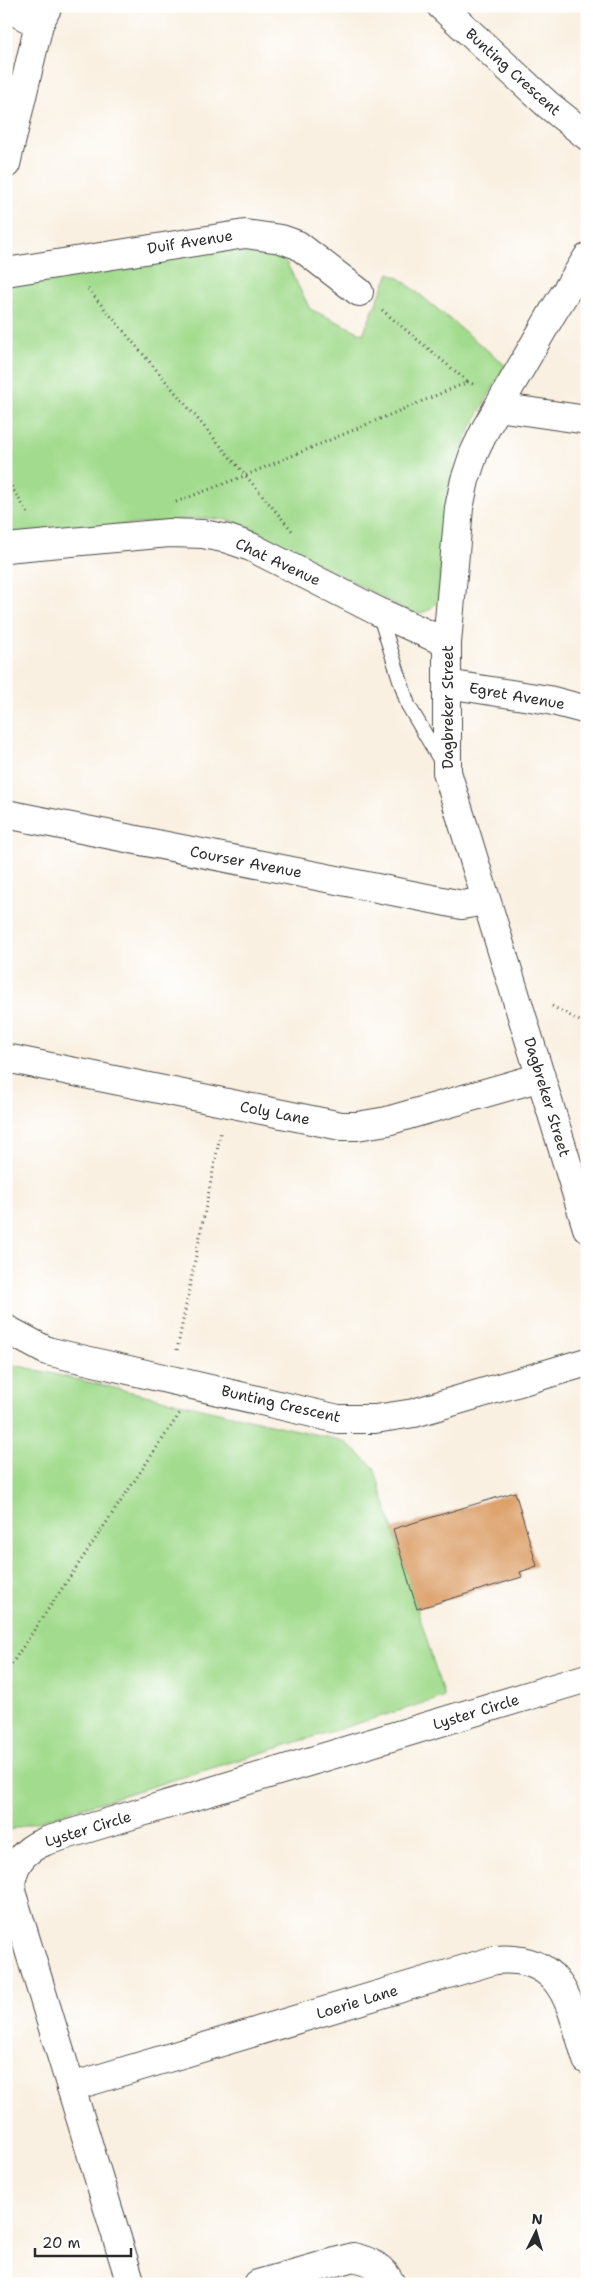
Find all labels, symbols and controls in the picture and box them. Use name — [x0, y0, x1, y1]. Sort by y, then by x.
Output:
street label: Bunting Crescent — [461, 24, 565, 120]
street label: Duif Avenue — [146, 225, 234, 259]
street label: Chat Avenue — [232, 534, 324, 590]
street label: Dagbreker Street — [438, 645, 458, 769]
street label: Egret Avenue — [468, 678, 566, 714]
street label: Courser Avenue — [188, 841, 304, 883]
street label: Dagbreker Street — [519, 1035, 575, 1159]
street label: Coly Lane — [238, 1096, 312, 1130]
street label: Bunting Crescent — [219, 1381, 343, 1427]
street label: Lyster Circle — [430, 1689, 522, 1735]
street label: Lyster Circle — [42, 1806, 134, 1852]
street label: Loerie Lane — [314, 1980, 400, 2024]
north arrow — [510, 2208, 560, 2258]
text: N — [531, 2210, 543, 2228]
scale bar — [35, 2225, 131, 2257]
text: 20 m — [42, 2233, 81, 2253]

